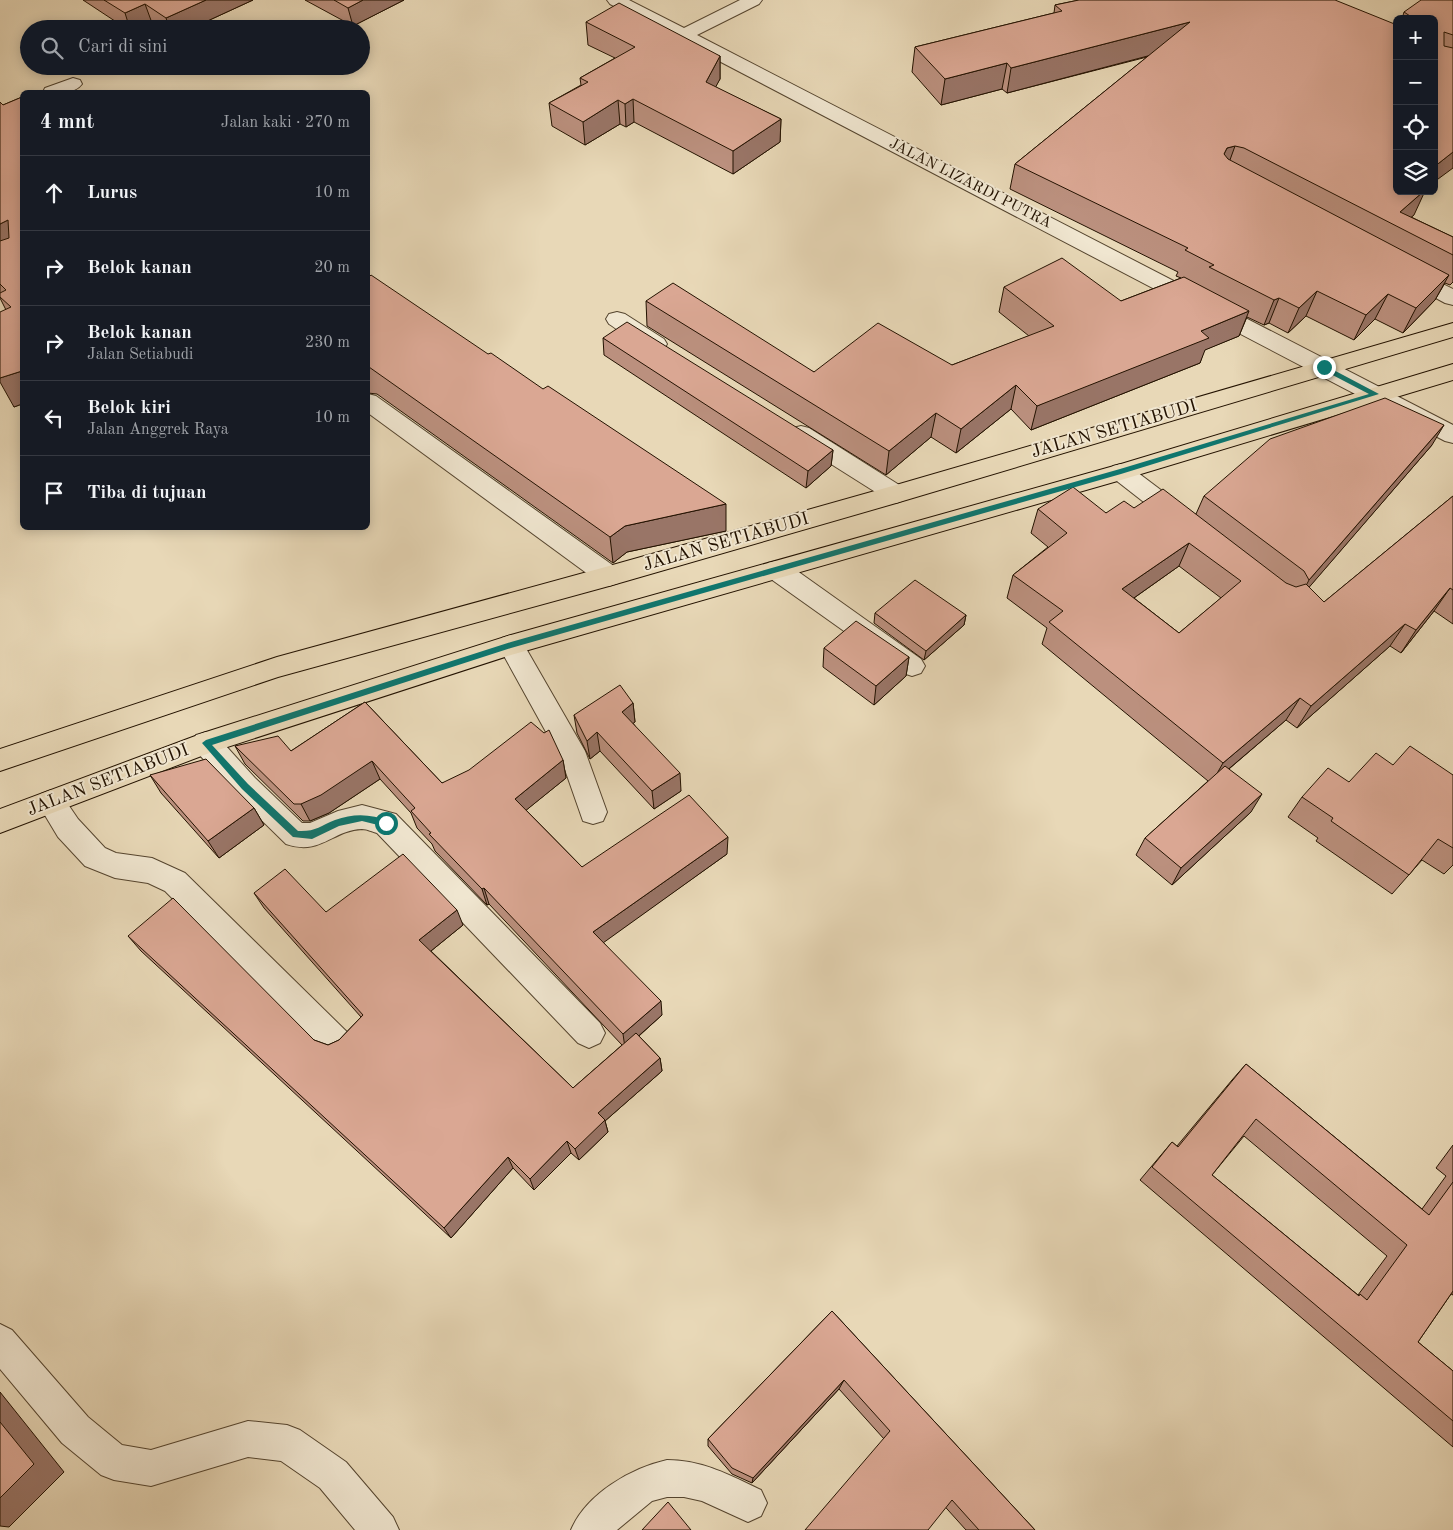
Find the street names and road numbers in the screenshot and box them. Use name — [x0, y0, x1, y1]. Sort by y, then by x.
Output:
street label: JALAN LIZARDI PUTRA — [886, 136, 1054, 232]
street label: JALAN SETIABUDI — [1029, 397, 1199, 461]
street label: JALAN SETIABUDI — [641, 510, 811, 574]
street label: JALAN SETIABUDI — [25, 741, 191, 819]

